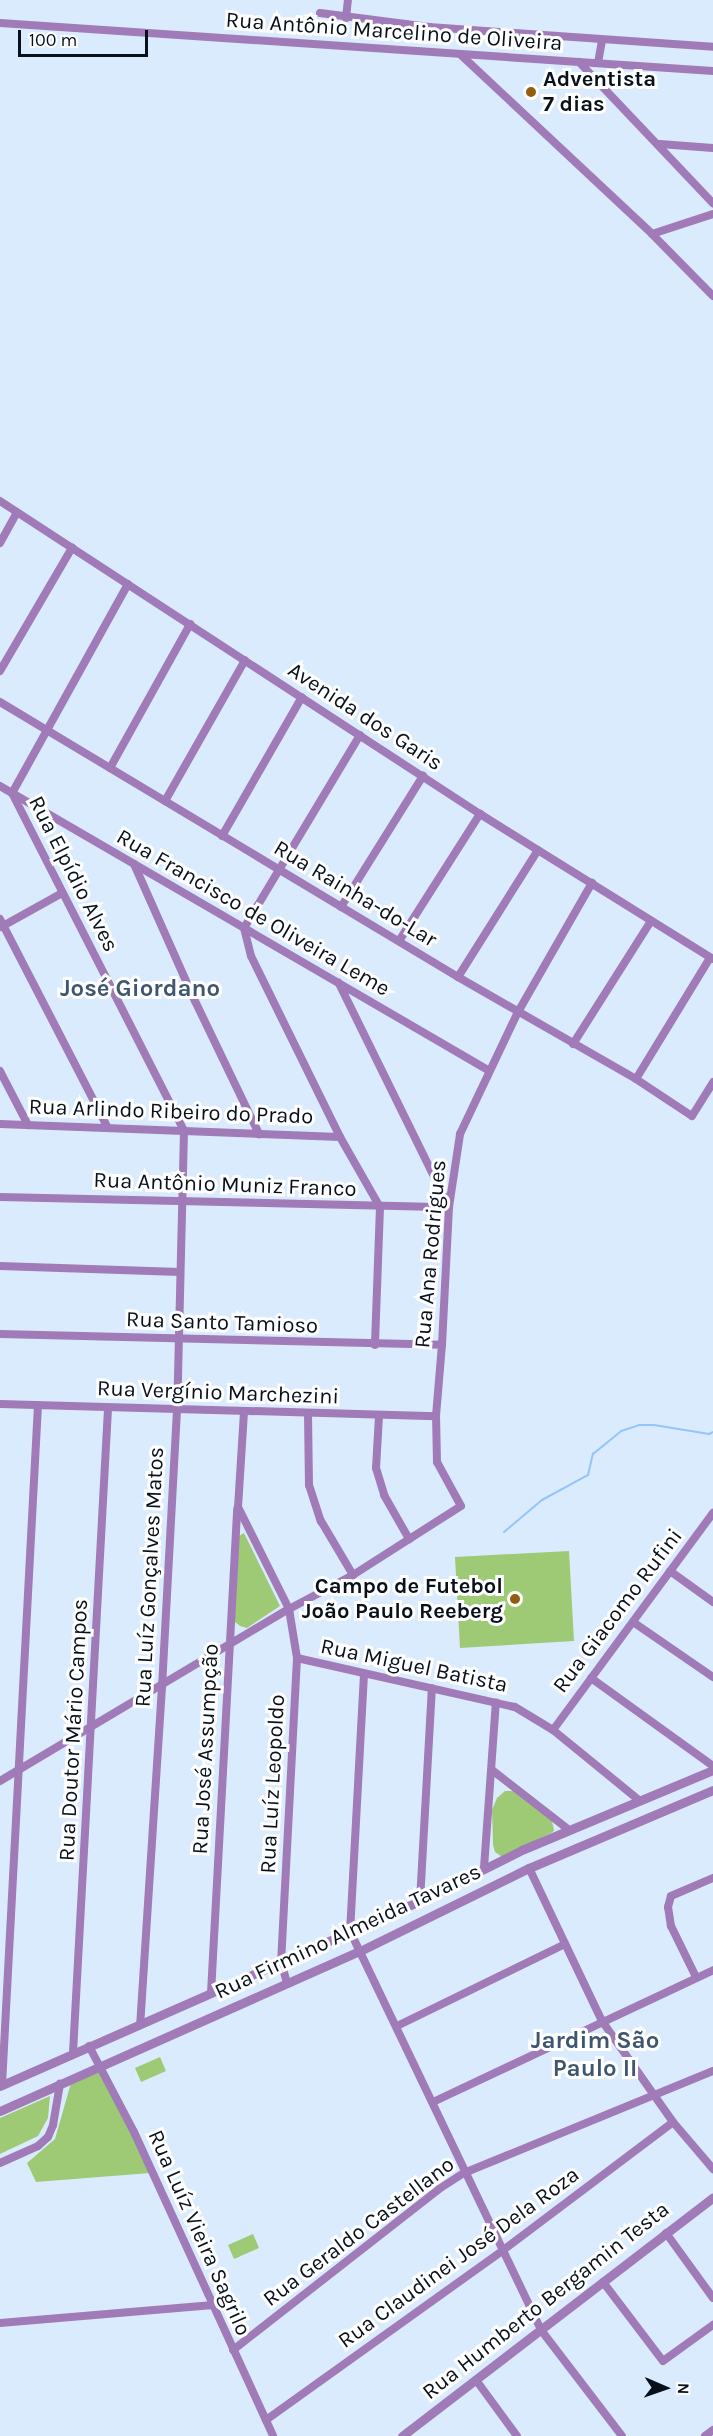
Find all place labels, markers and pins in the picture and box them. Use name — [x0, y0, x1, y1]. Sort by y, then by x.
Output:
place label: Adventista 7 dias — [543, 66, 656, 118]
marker: Adventista 7 dias — [524, 85, 538, 99]
place label: Campo de Futebol João Paulo Reeberg — [302, 1573, 503, 1624]
marker: Campo de Futebol João Paulo Reeberg — [508, 1592, 522, 1606]

